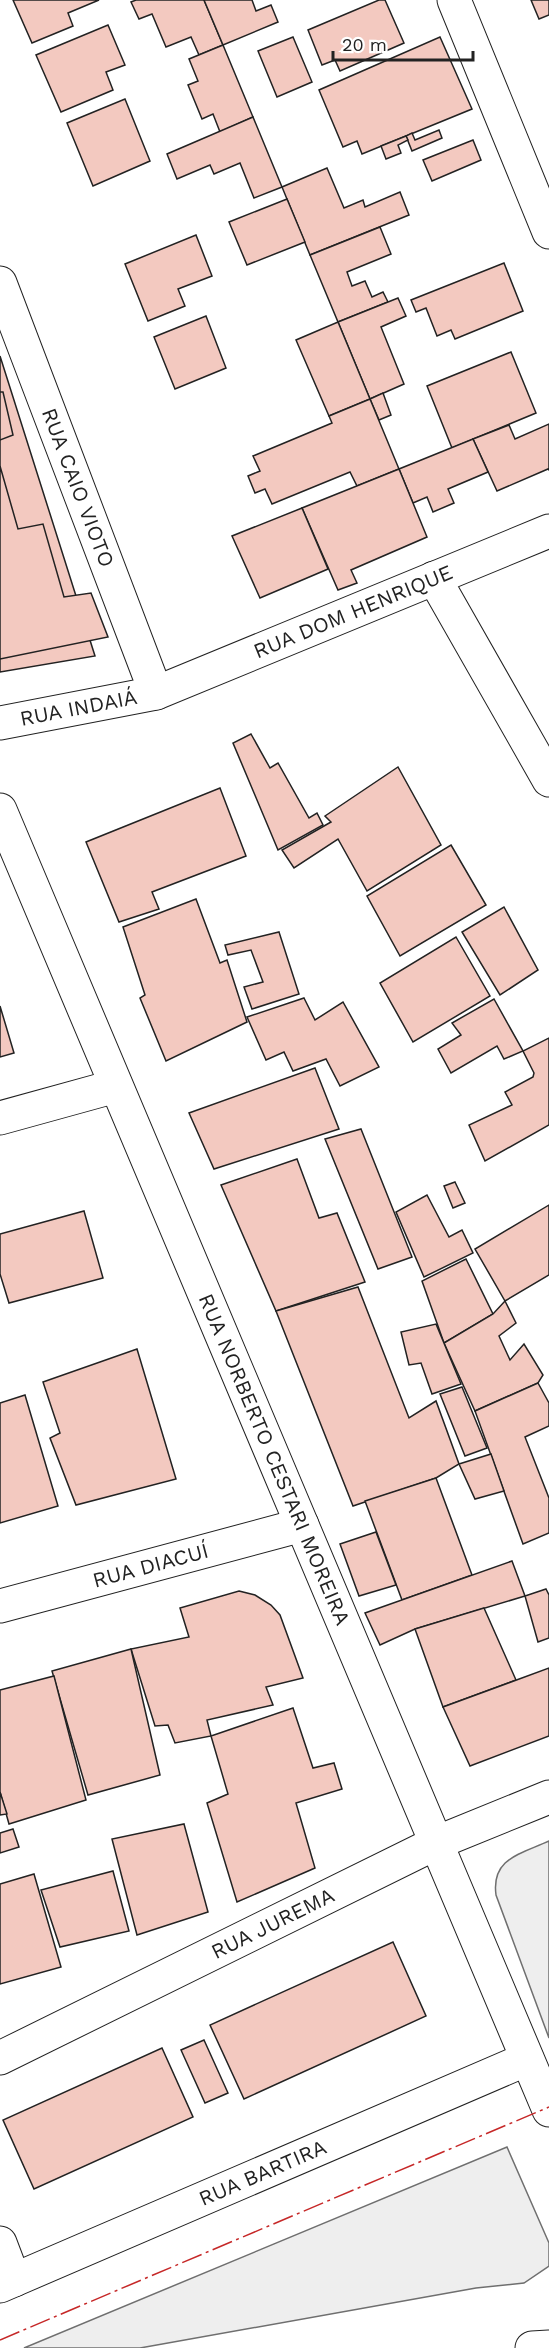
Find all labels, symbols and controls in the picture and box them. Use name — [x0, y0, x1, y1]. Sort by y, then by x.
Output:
scale bar — [333, 24, 472, 62]
text: 20 m — [342, 34, 387, 55]
street label: RUA CAIO VIOTO — [37, 404, 120, 571]
street label: RUA DOM HENRIQUE — [250, 559, 456, 663]
street label: RUA INDAIÁ — [18, 684, 139, 731]
street label: RUA NORBERTO CESTARI MOREIRA — [194, 1290, 356, 1629]
street label: RUA DIACUÍ — [90, 1538, 211, 1593]
street label: RUA JUREMA — [207, 1882, 338, 1964]
street label: RUA BARTIRA — [195, 2134, 330, 2211]

